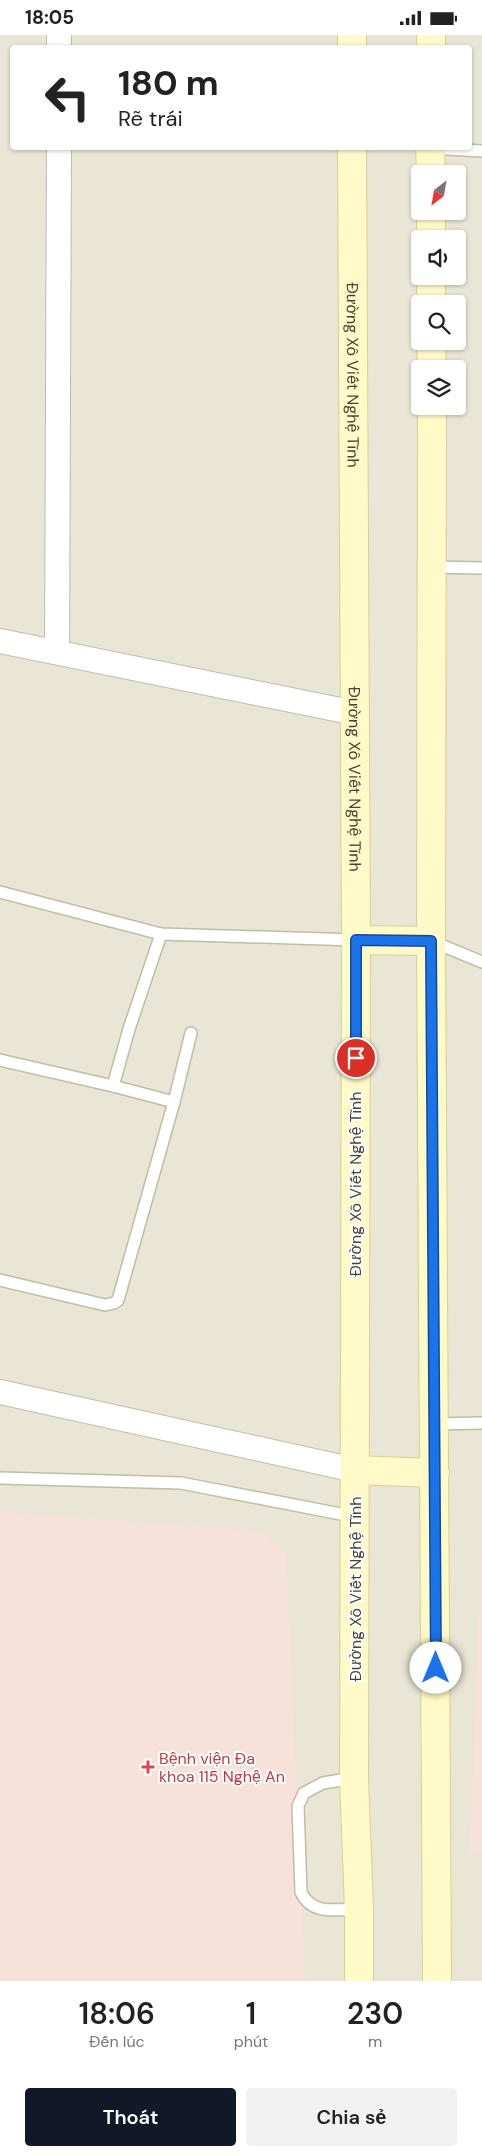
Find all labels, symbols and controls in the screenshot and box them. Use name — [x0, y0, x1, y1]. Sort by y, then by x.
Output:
text: 18:05 — [25, 5, 74, 30]
text: 180 m — [118, 60, 219, 106]
icon: left — [35, 65, 100, 130]
text: Rẽ trái — [118, 104, 183, 133]
north arrow — [411, 165, 466, 220]
map controls — [411, 165, 466, 415]
button: sound — [411, 230, 466, 285]
street label: Đường Xô Viết Nghệ Tĩnh — [342, 282, 364, 468]
button: search — [411, 295, 466, 350]
button: layers — [411, 360, 466, 415]
street label: Đường Xô Viết Nghệ Tĩnh — [344, 686, 366, 872]
pin — [335, 1037, 377, 1079]
icon: arrive — [342, 1044, 370, 1072]
street label: Đường Xô Viết Nghệ Tĩnh — [345, 1092, 366, 1276]
street label: Đường Xô Viết Nghệ Tĩnh — [345, 1497, 366, 1681]
position arrow — [409, 1641, 461, 1693]
place label: Bệnh viện Đa khoa 115 Nghệ An — [159, 1748, 285, 1787]
marker: Bệnh viện Đa khoa 115 Nghệ An — [141, 1760, 155, 1774]
text: 18:06 — [79, 1994, 155, 2033]
text: 1 — [246, 1994, 256, 2033]
text: 230 — [347, 1994, 403, 2033]
text: Đến lúc — [89, 2031, 145, 2052]
text: phút — [234, 2031, 268, 2052]
text: m — [368, 2031, 382, 2052]
button: Thoát — [25, 2088, 236, 2146]
button: Chia sẻ — [246, 2088, 457, 2146]

